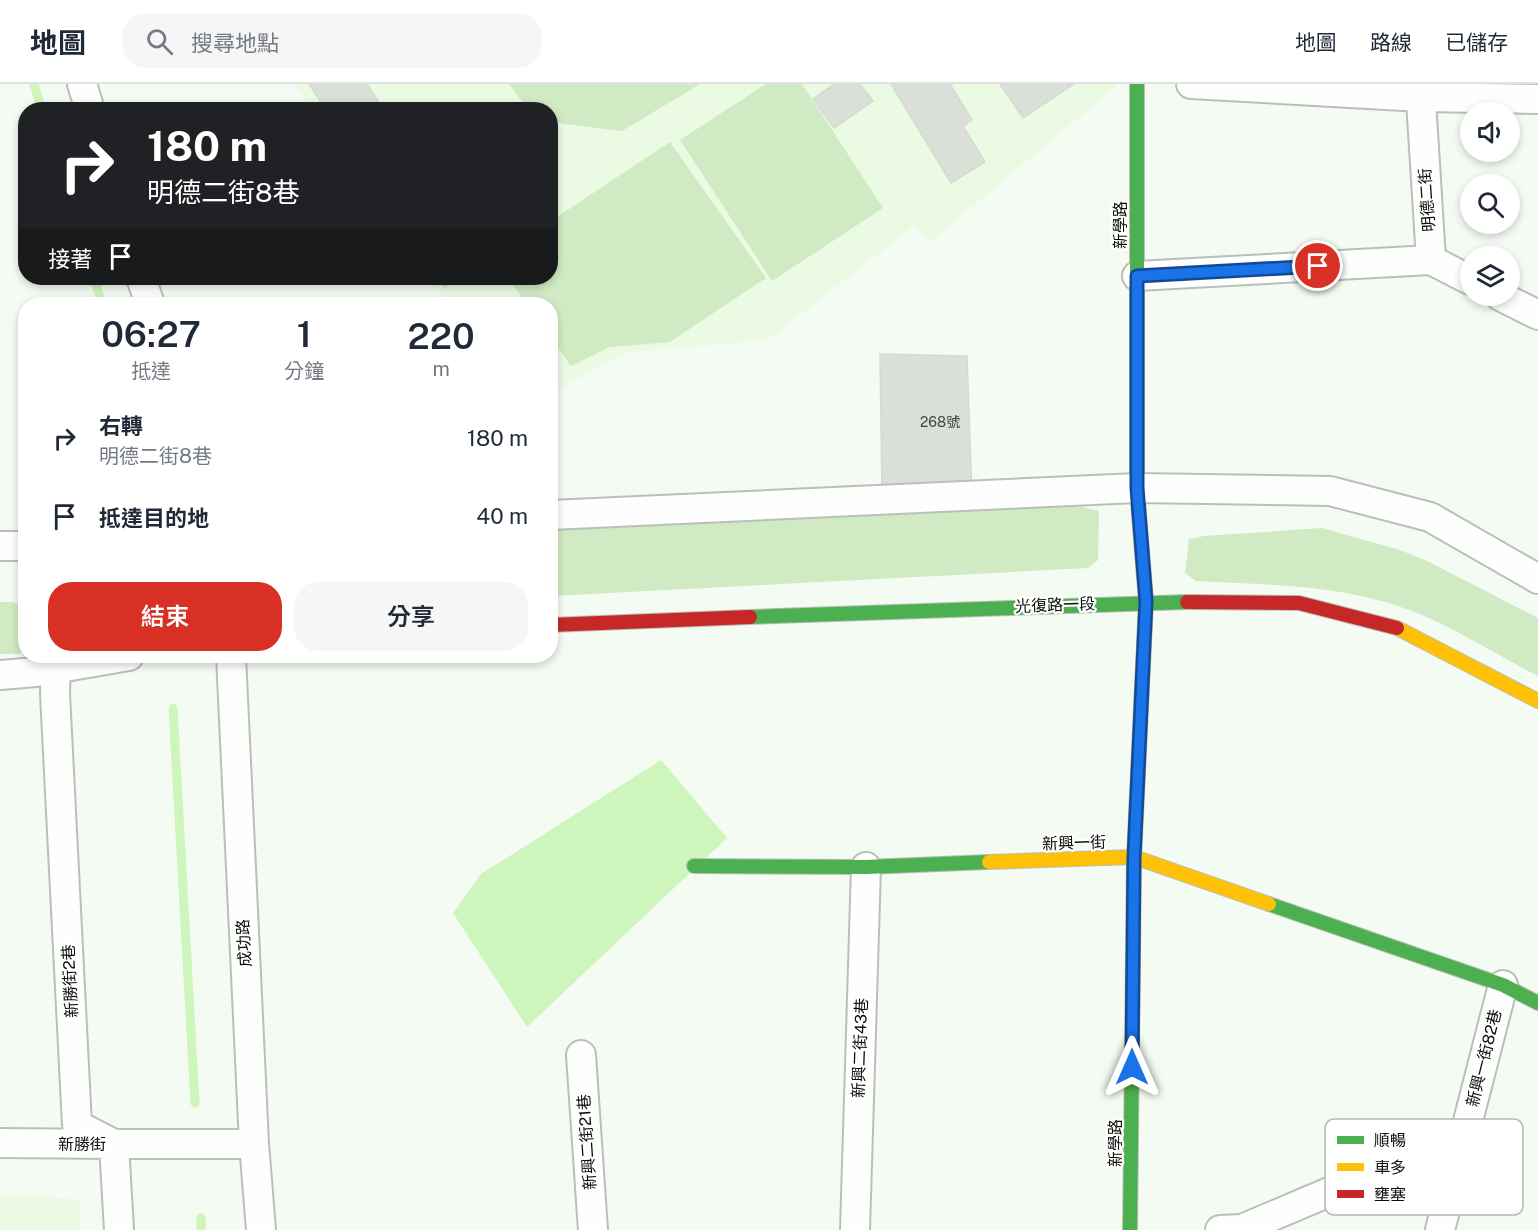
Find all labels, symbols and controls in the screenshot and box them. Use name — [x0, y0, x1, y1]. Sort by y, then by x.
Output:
search box — [122, 14, 542, 68]
icon: search — [143, 25, 176, 58]
text: 地圖 — [30, 26, 86, 59]
text: 搜尋地點 — [191, 30, 279, 56]
text: 地圖 — [1295, 30, 1337, 55]
text: 路線 — [1370, 30, 1412, 55]
text: 已儲存 — [1445, 30, 1508, 55]
map controls — [1460, 102, 1520, 306]
button: sound — [1460, 102, 1520, 162]
text: 180 m — [147, 121, 267, 170]
icon: right — [48, 126, 126, 204]
street label: 明德二街 — [1415, 167, 1439, 233]
button: search — [1460, 174, 1520, 234]
text: 明德二街8巷 — [147, 176, 299, 208]
street label: 新學路 — [1111, 201, 1130, 249]
icon: arrive — [104, 240, 137, 273]
pin — [1292, 240, 1343, 291]
text: 接著 — [48, 246, 92, 272]
button: layers — [1460, 246, 1520, 306]
icon: arrive — [1301, 249, 1334, 282]
text: 06:27 — [101, 313, 201, 355]
text: 1 — [297, 313, 312, 355]
text: 220 — [408, 315, 475, 357]
text: m — [432, 357, 450, 381]
text: 抵達 — [131, 359, 171, 383]
text: 分鐘 — [284, 359, 324, 383]
text: 右轉 — [99, 413, 143, 439]
house number: 268號 — [920, 414, 960, 430]
icon: right — [48, 422, 81, 455]
text: 180 m — [467, 425, 528, 451]
text: 明德二街8巷 — [99, 444, 212, 468]
icon: arrive — [48, 500, 81, 533]
text: 40 m — [476, 503, 528, 529]
text: 抵達目的地 — [99, 505, 209, 531]
button: 結束 — [48, 582, 282, 651]
button: 分享 — [294, 582, 528, 651]
street label: 光復路一段 — [1015, 594, 1095, 616]
street label: 新興一街 — [1042, 832, 1106, 854]
street label: 成功路 — [233, 919, 255, 967]
street label: 新勝街2巷 — [59, 944, 81, 1018]
street label: 新興二街43巷 — [849, 998, 871, 1098]
street label: 新興一街82巷 — [1463, 1007, 1505, 1109]
position arrow — [1100, 1035, 1164, 1099]
street label: 新興二街21巷 — [574, 1093, 600, 1191]
street label: 新學路 — [1106, 1119, 1125, 1167]
legend — [1325, 1119, 1523, 1215]
text: 順暢 — [1374, 1131, 1406, 1150]
street label: 新勝街 — [58, 1135, 106, 1154]
text: 車多 — [1374, 1158, 1406, 1177]
text: 壅塞 — [1374, 1185, 1406, 1204]

